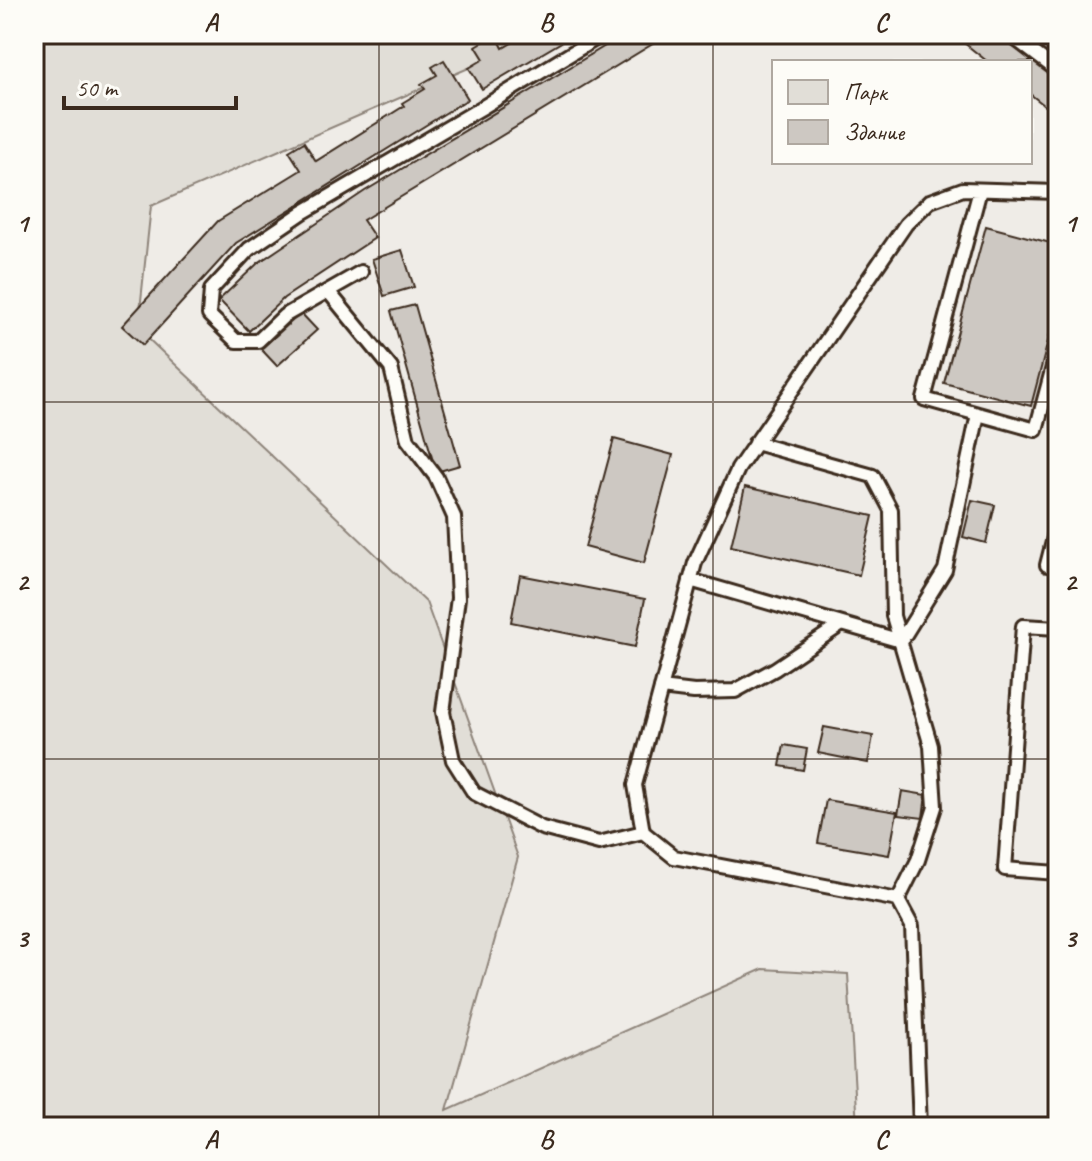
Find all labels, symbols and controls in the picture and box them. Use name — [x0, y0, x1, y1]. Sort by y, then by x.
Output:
text: A — [204, 6, 219, 39]
text: B — [539, 6, 555, 39]
text: C — [875, 6, 891, 39]
scale bar — [64, 60, 236, 110]
legend — [772, 60, 1032, 164]
text: 50 m — [76, 73, 119, 103]
text: Парк — [844, 77, 889, 107]
text: Здание — [844, 117, 906, 147]
text: 1 — [16, 207, 31, 240]
text: 1 — [1064, 207, 1079, 240]
text: 2 — [16, 565, 30, 598]
text: 2 — [1064, 565, 1078, 598]
text: 3 — [16, 922, 30, 955]
text: 3 — [1064, 922, 1078, 955]
text: A — [204, 1123, 219, 1156]
text: B — [539, 1123, 555, 1156]
text: C — [875, 1123, 891, 1156]

